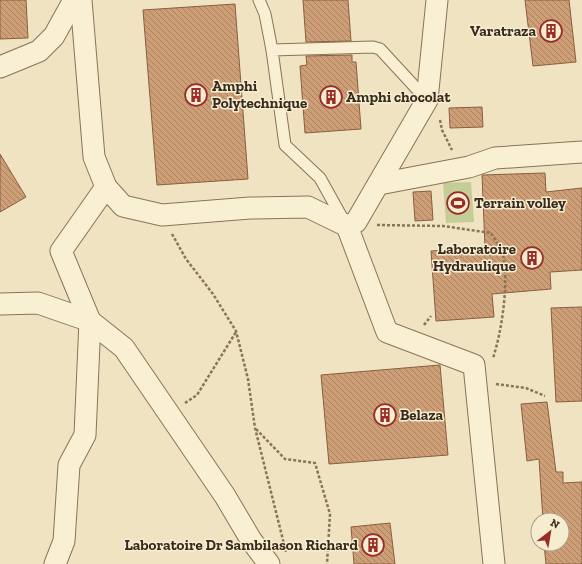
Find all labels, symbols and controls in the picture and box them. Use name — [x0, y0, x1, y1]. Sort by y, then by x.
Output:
building icon: Varatraza — [538, 18, 564, 44]
place label: Varatraza — [470, 22, 536, 40]
place label: Amphi Polytechnique — [212, 77, 307, 112]
building icon: Amphi Polytechnique — [183, 82, 209, 108]
building icon: Amphi chocolat — [318, 84, 344, 110]
place label: Amphi chocolat — [346, 88, 451, 106]
sports icon: Terrain volley — [445, 190, 471, 216]
place label: Terrain volley — [474, 194, 566, 212]
place label: Laboratoire Hydraulique — [433, 240, 516, 275]
building icon: Laboratoire Hydraulique — [519, 245, 545, 271]
building icon: Belaza — [372, 402, 398, 428]
place label: Belaza — [400, 406, 444, 424]
north arrow — [530, 512, 570, 552]
text: N — [548, 516, 562, 532]
building icon: Laboratoire Dr Sambilason Richard — [360, 532, 386, 558]
place label: Laboratoire Dr Sambilason Richard — [124, 536, 358, 554]

